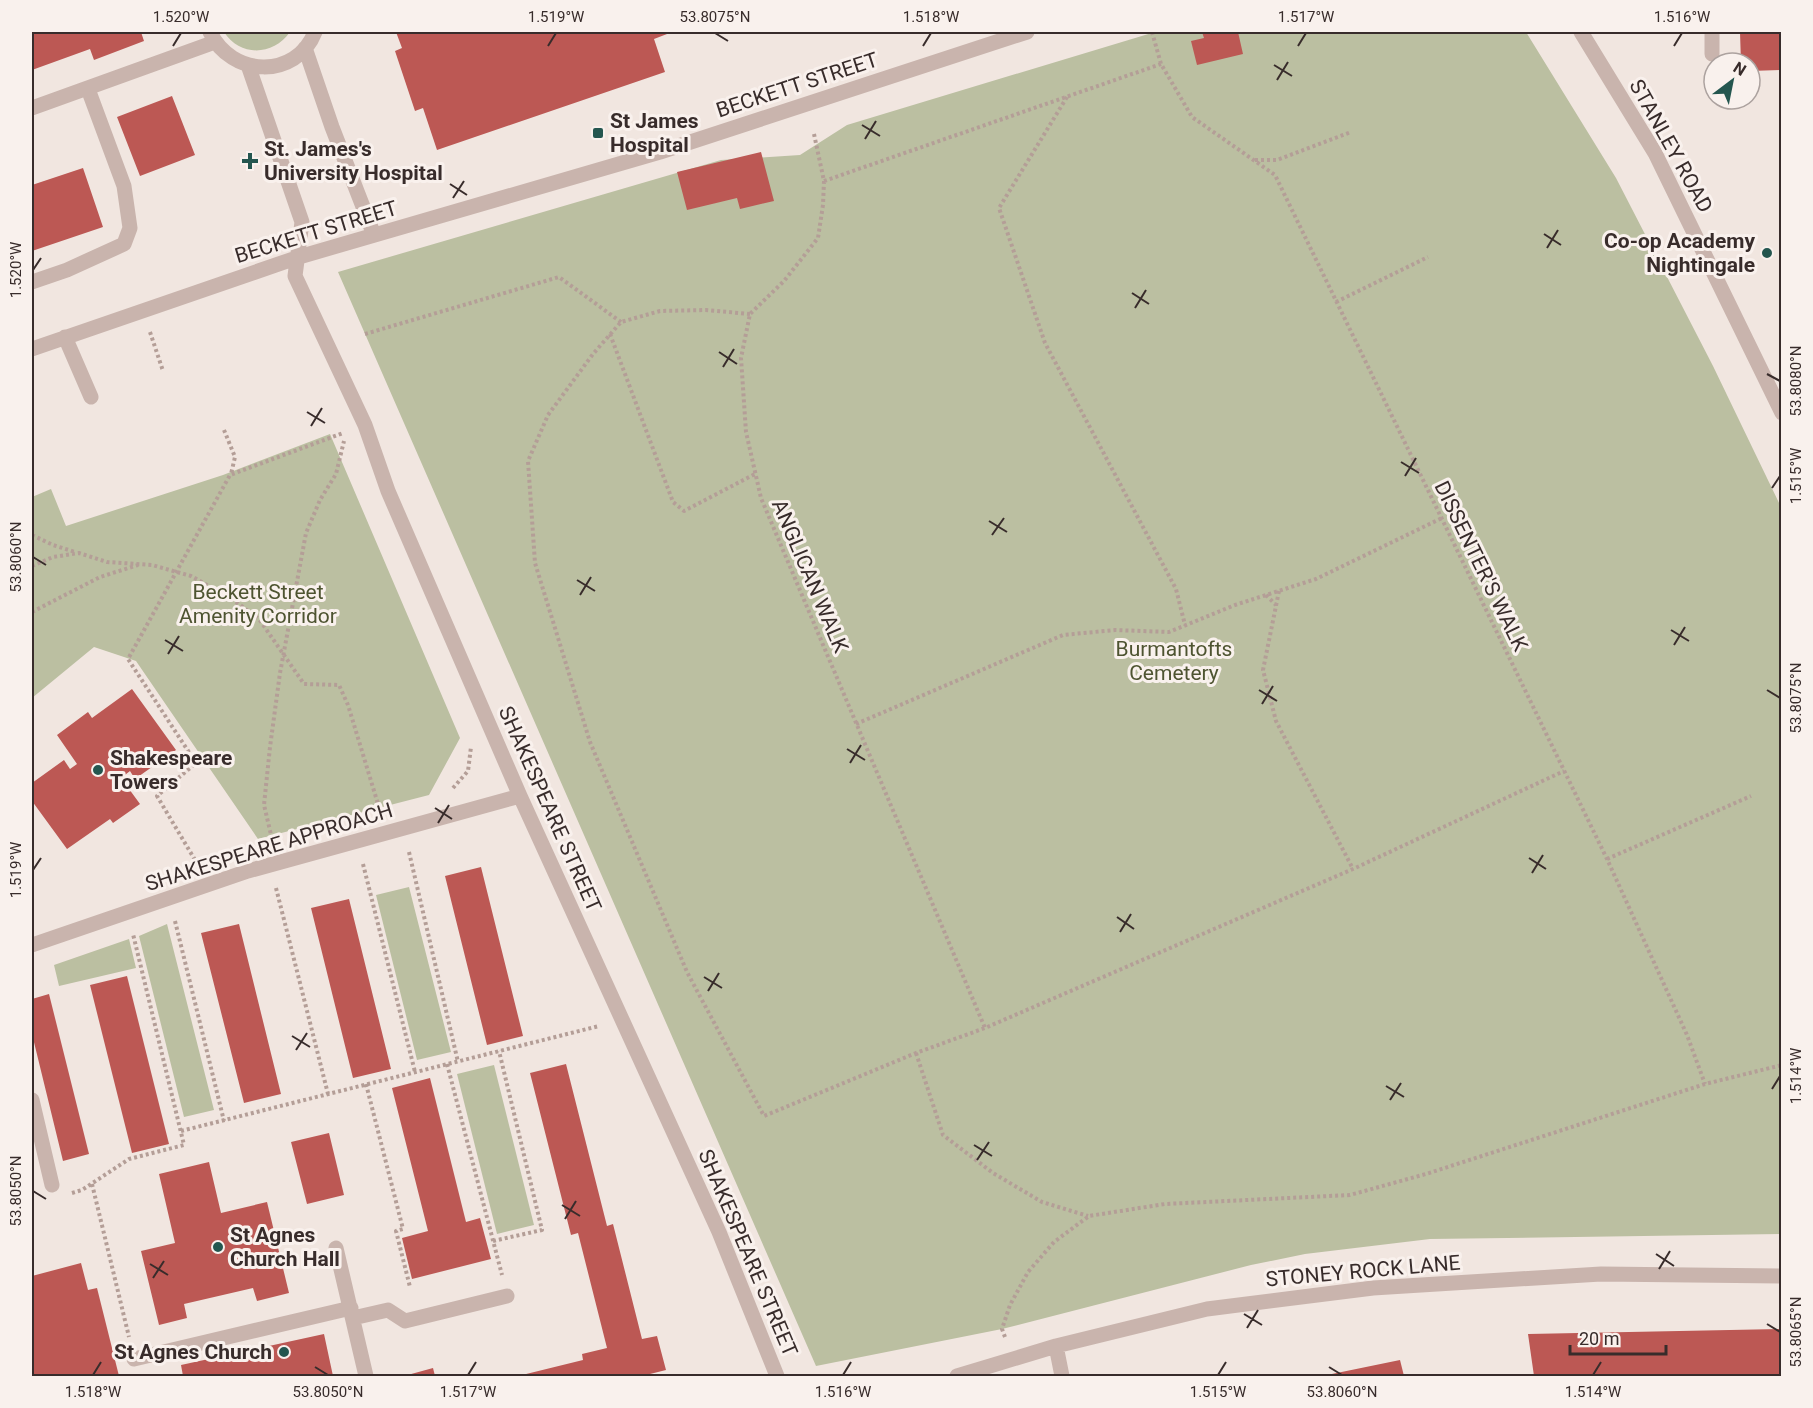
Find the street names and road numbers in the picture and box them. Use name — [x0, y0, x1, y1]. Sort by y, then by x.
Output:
street label: BECKETT STREET — [713, 47, 881, 122]
street label: STANLEY ROAD — [1624, 75, 1718, 217]
street label: BECKETT STREET — [232, 196, 401, 268]
street label: DISSENTER'S WALK — [1429, 477, 1533, 656]
street label: ANGLICAN WALK — [767, 496, 853, 657]
street label: SHAKESPEARE STREET — [494, 703, 606, 916]
street label: SHAKESPEARE APPROACH — [142, 798, 396, 896]
street label: SHAKESPEARE STREET — [693, 1146, 803, 1360]
street label: STONEY ROCK LANE — [1265, 1251, 1461, 1291]

